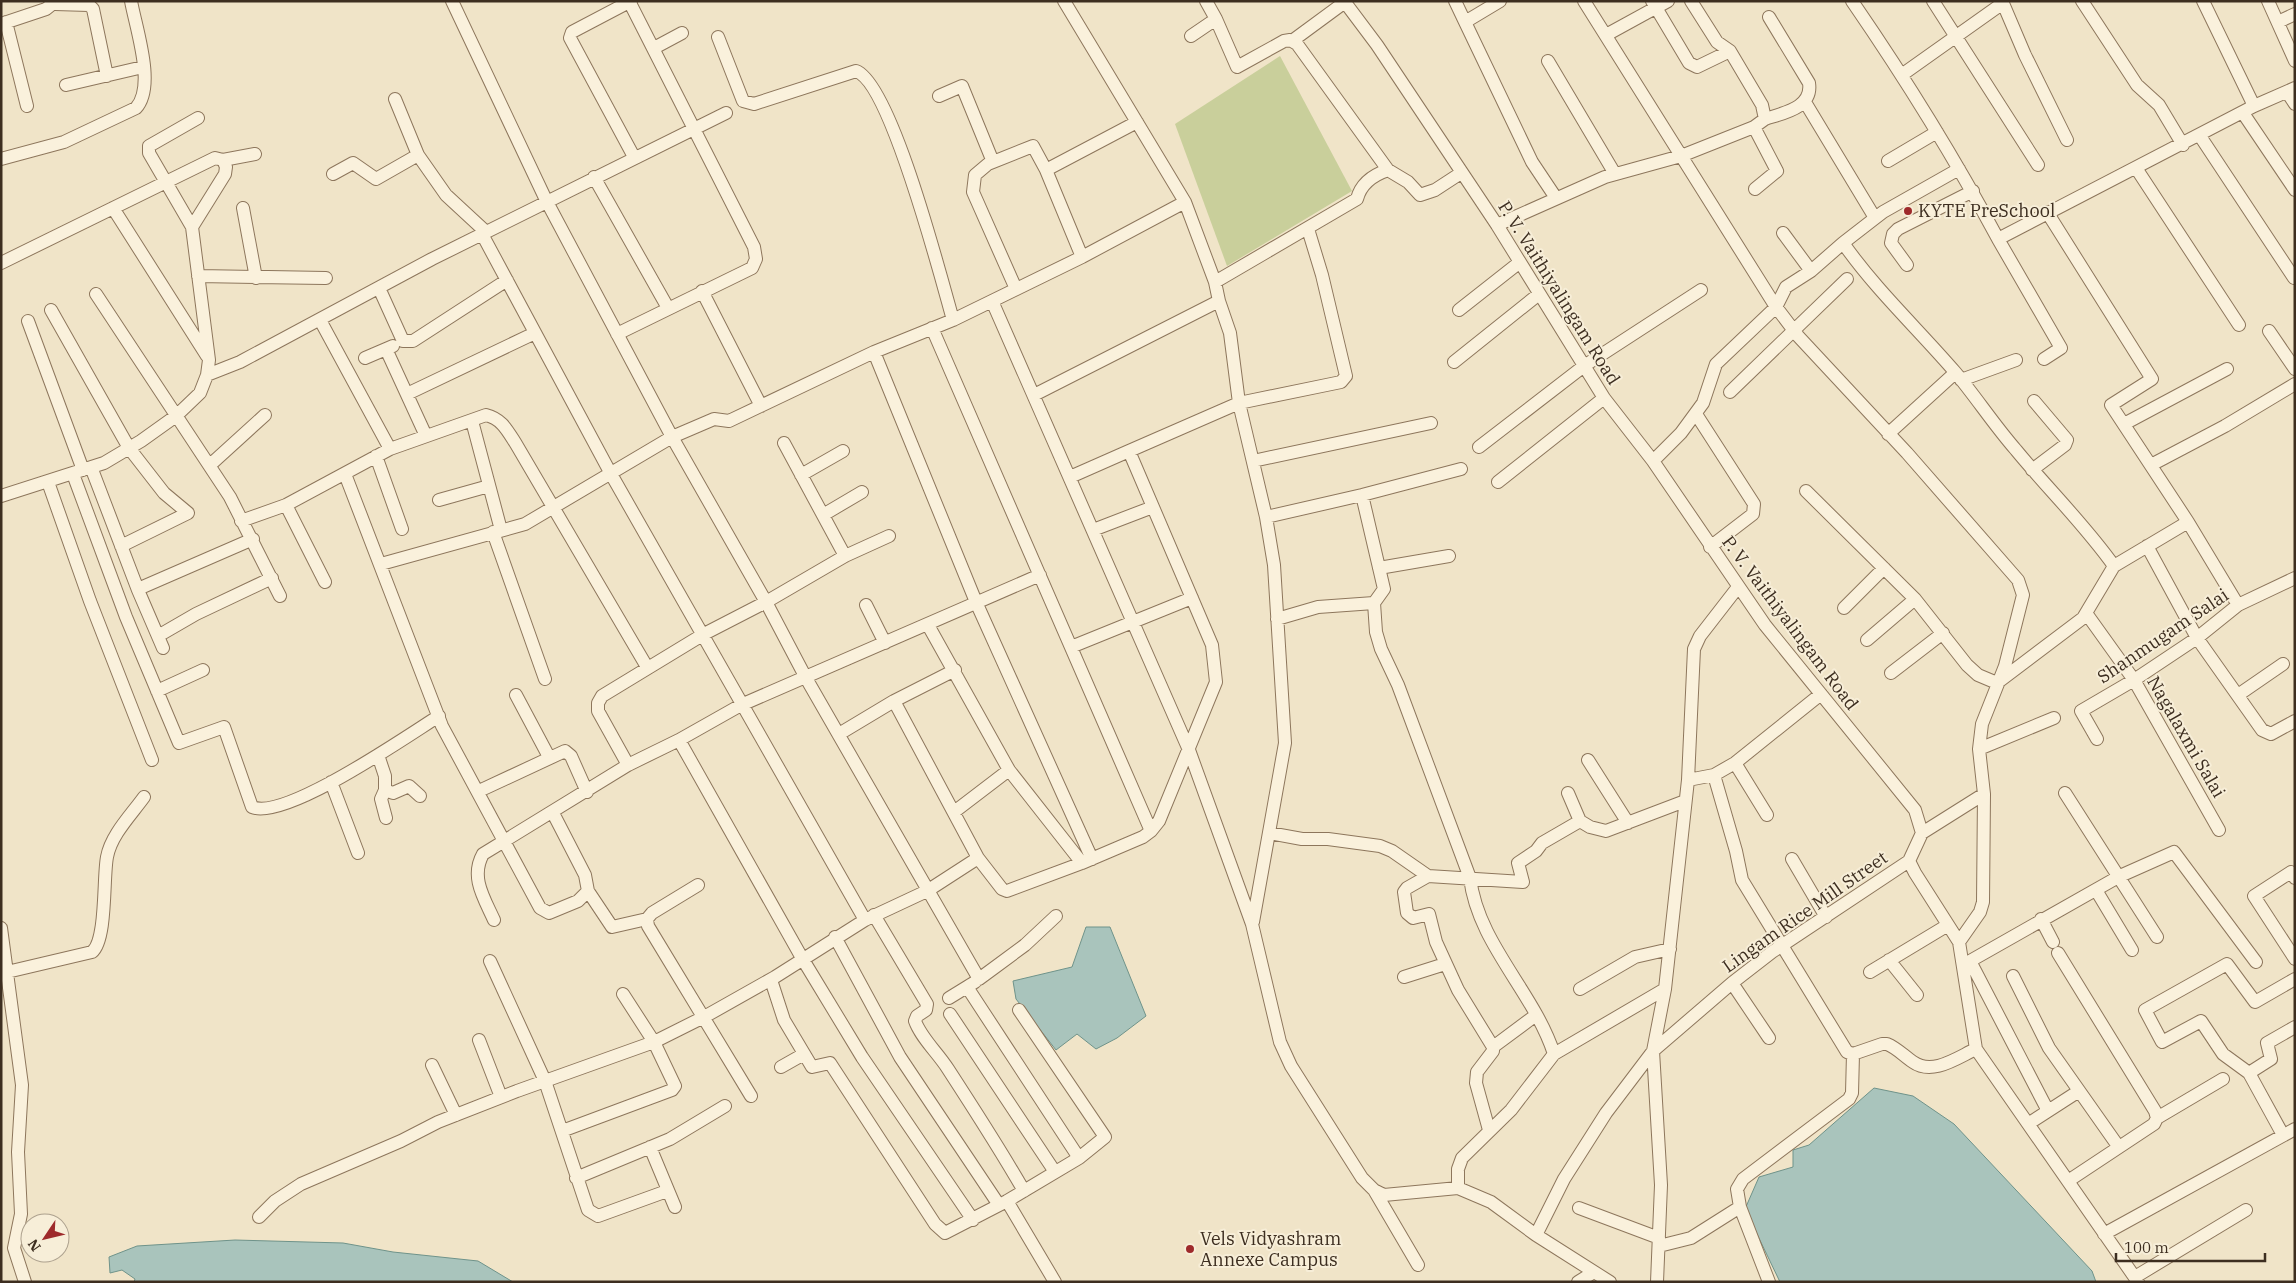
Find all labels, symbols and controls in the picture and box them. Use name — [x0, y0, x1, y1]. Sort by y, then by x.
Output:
street label: P. V. Vaithiyalingam Road — [1493, 196, 1626, 389]
place label: KYTE PreSchool — [1918, 199, 2055, 222]
marker: KYTE PreSchool — [1902, 205, 1914, 217]
street label: P. V. Vaithiyalingam Road — [1717, 531, 1864, 715]
street label: Shanmugam Salai — [2093, 583, 2233, 688]
street label: Nagalaxmi Salai — [2142, 672, 2231, 802]
street label: Lingam Rice Mill Street — [1718, 846, 1892, 977]
north arrow — [20, 1213, 70, 1263]
place label: Vels Vidyashram Annexe Campus — [1200, 1227, 1341, 1271]
scale bar — [2116, 1230, 2265, 1262]
text: N — [24, 1236, 45, 1255]
text: 100 m — [2124, 1238, 2169, 1257]
marker: Vels Vidyashram Annexe Campus — [1184, 1243, 1196, 1255]

